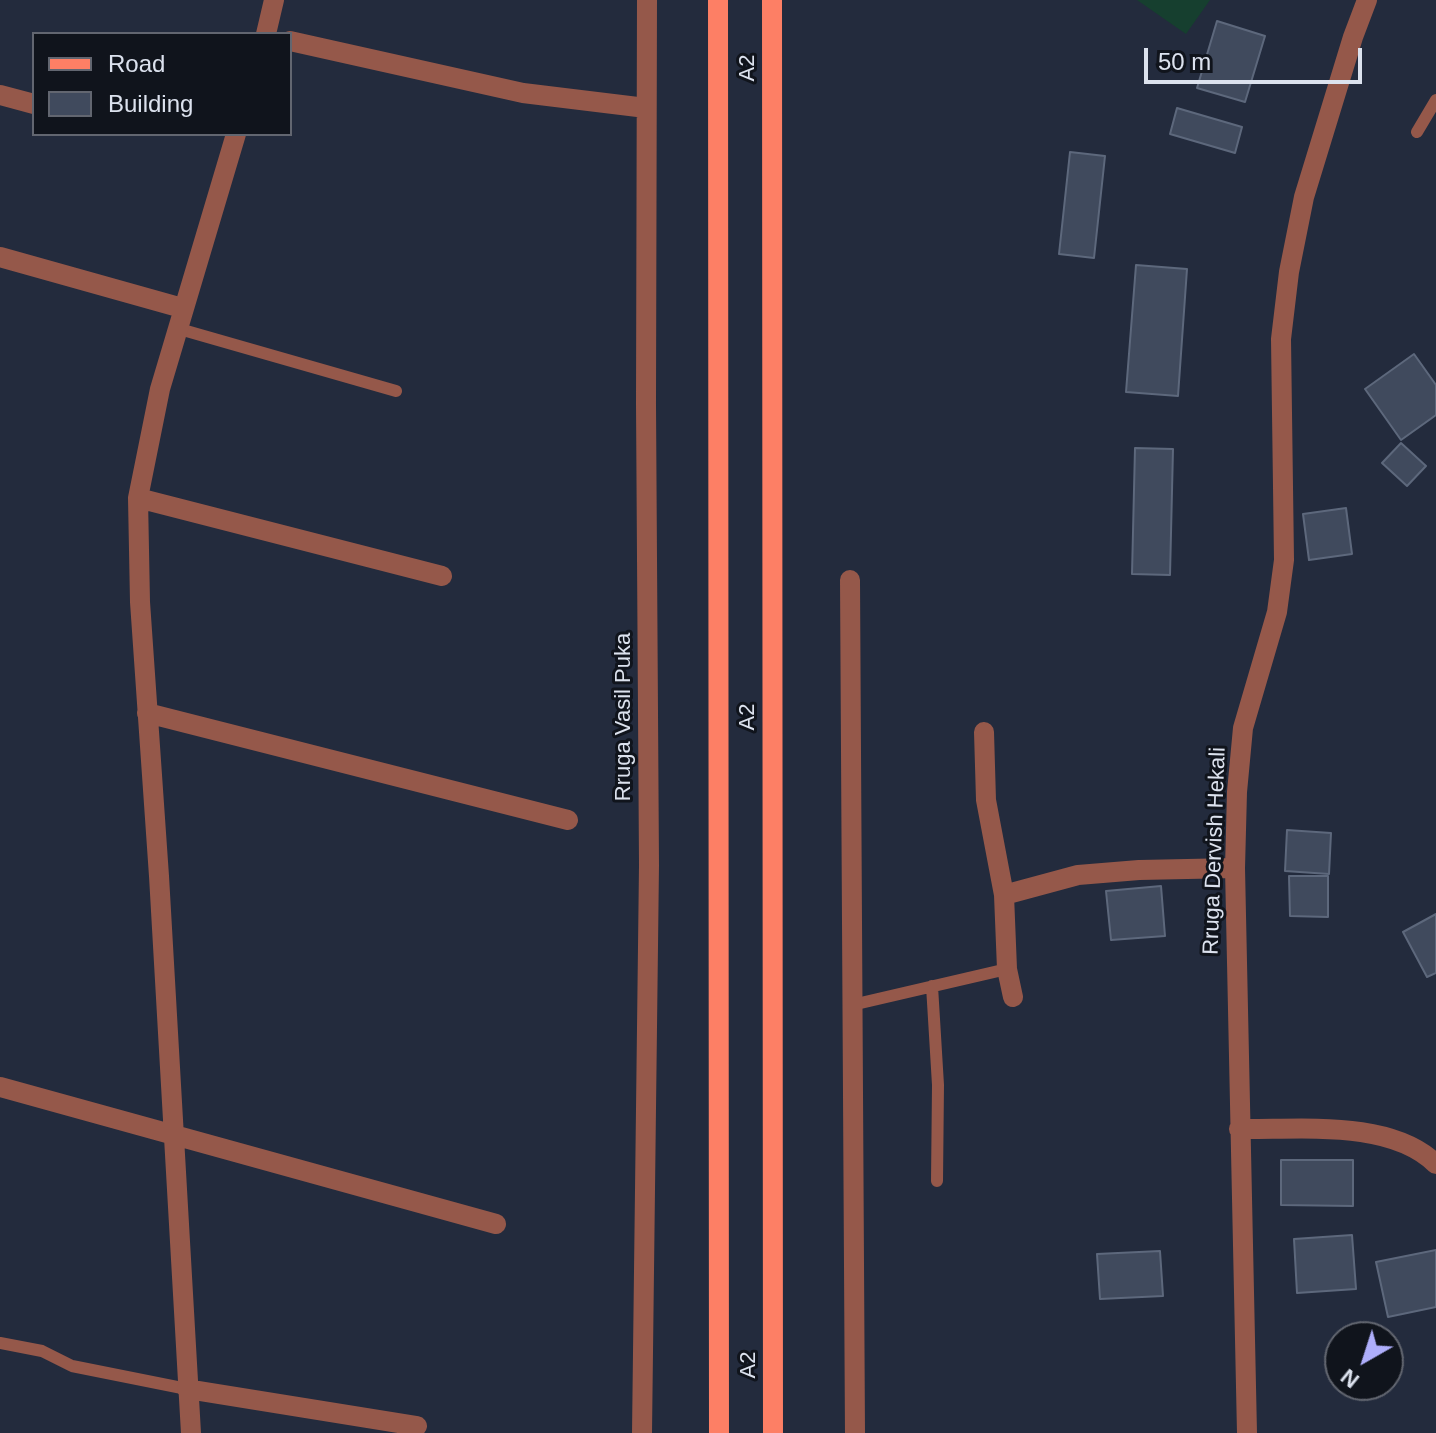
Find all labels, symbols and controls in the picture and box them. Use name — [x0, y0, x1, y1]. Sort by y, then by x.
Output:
legend — [32, 32, 292, 136]
scale bar — [1148, 32, 1366, 82]
text: 50 m — [1158, 48, 1211, 75]
text: Road — [108, 50, 165, 77]
street label: A2 — [735, 55, 761, 81]
text: Building — [108, 90, 193, 117]
street label: Rruga Vasil Puka — [611, 633, 637, 801]
street label: A2 — [735, 704, 761, 730]
street label: Rruga Dervish Hekali — [1198, 747, 1232, 955]
north arrow — [1324, 1321, 1404, 1401]
street label: A2 — [736, 1352, 762, 1378]
text: N — [1336, 1364, 1364, 1393]

